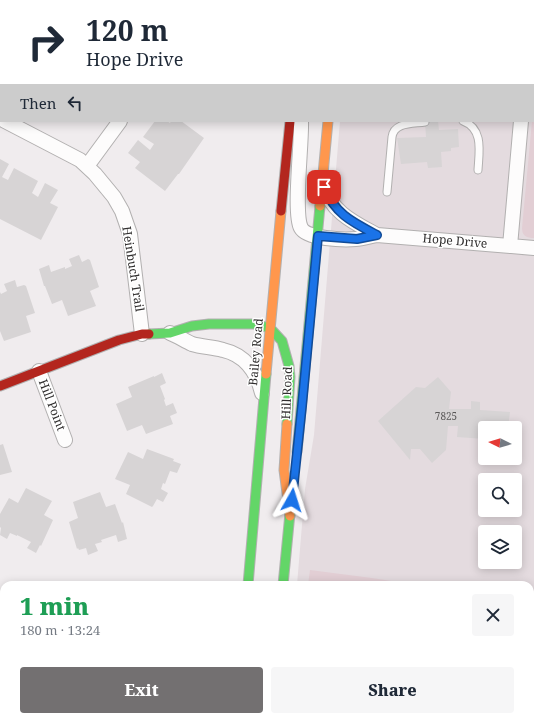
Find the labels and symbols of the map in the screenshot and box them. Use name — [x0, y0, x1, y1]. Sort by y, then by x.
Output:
pin — [307, 170, 341, 204]
street label: Heinbuch Trail — [118, 225, 149, 313]
street label: Hope Drive — [422, 229, 488, 252]
street label: Bailey Road — [244, 317, 267, 386]
street label: Hill Road — [277, 366, 296, 420]
street label: Hill Point — [35, 377, 70, 433]
house number: 7825 — [435, 409, 457, 423]
north arrow — [478, 421, 522, 465]
position arrow — [271, 479, 313, 521]

